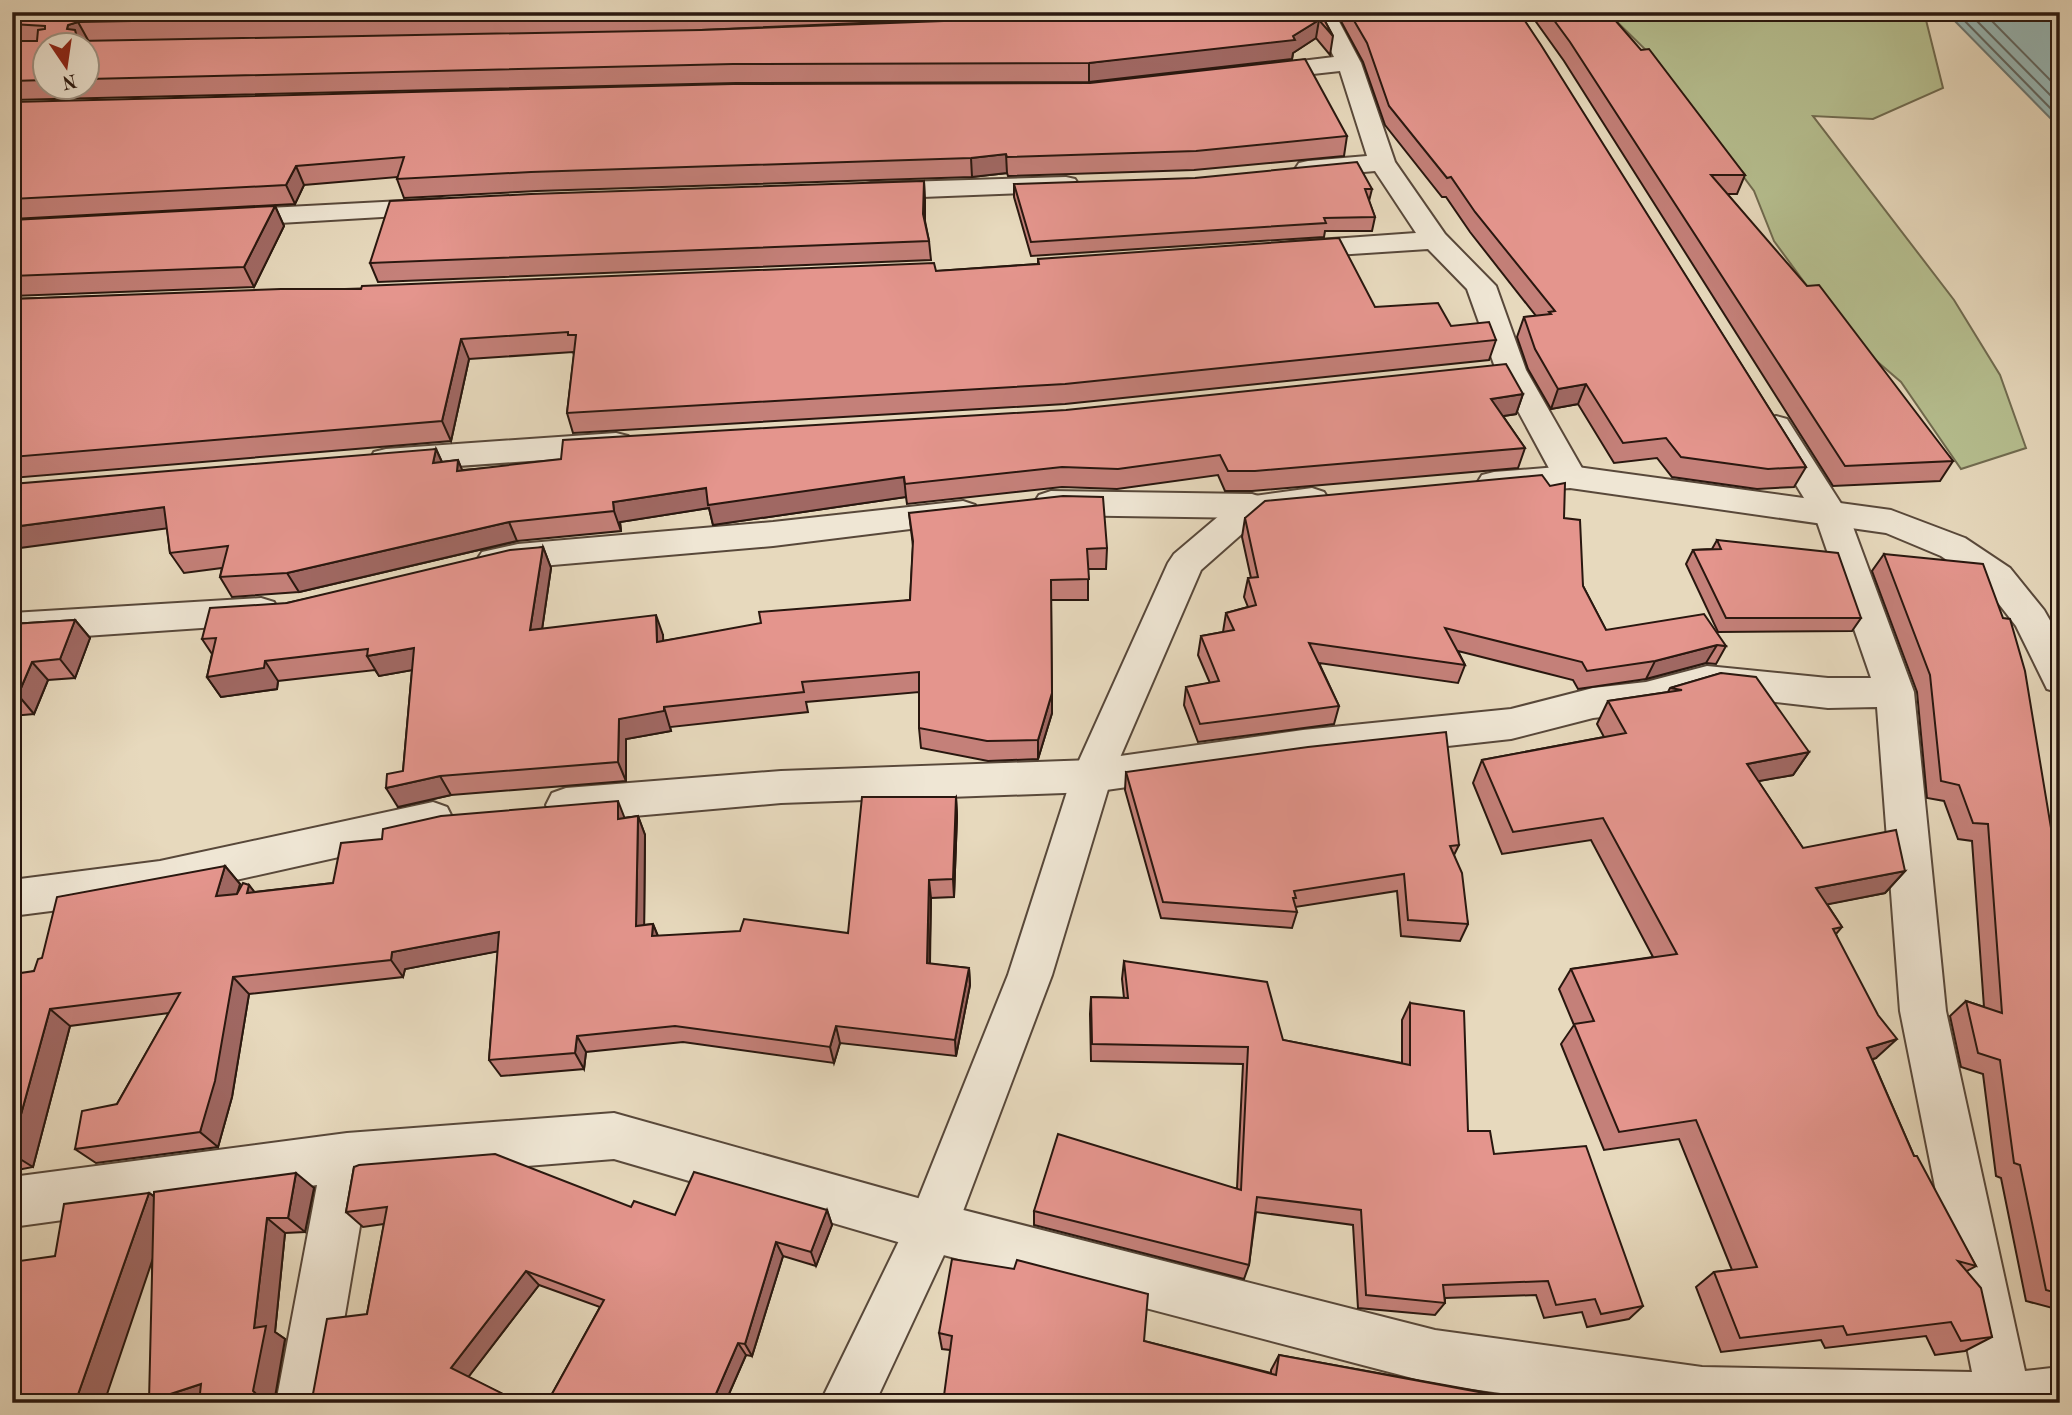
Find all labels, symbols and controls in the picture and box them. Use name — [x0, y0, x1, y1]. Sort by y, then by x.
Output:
north arrow — [32, 32, 102, 102]
text: N — [60, 69, 78, 91]

